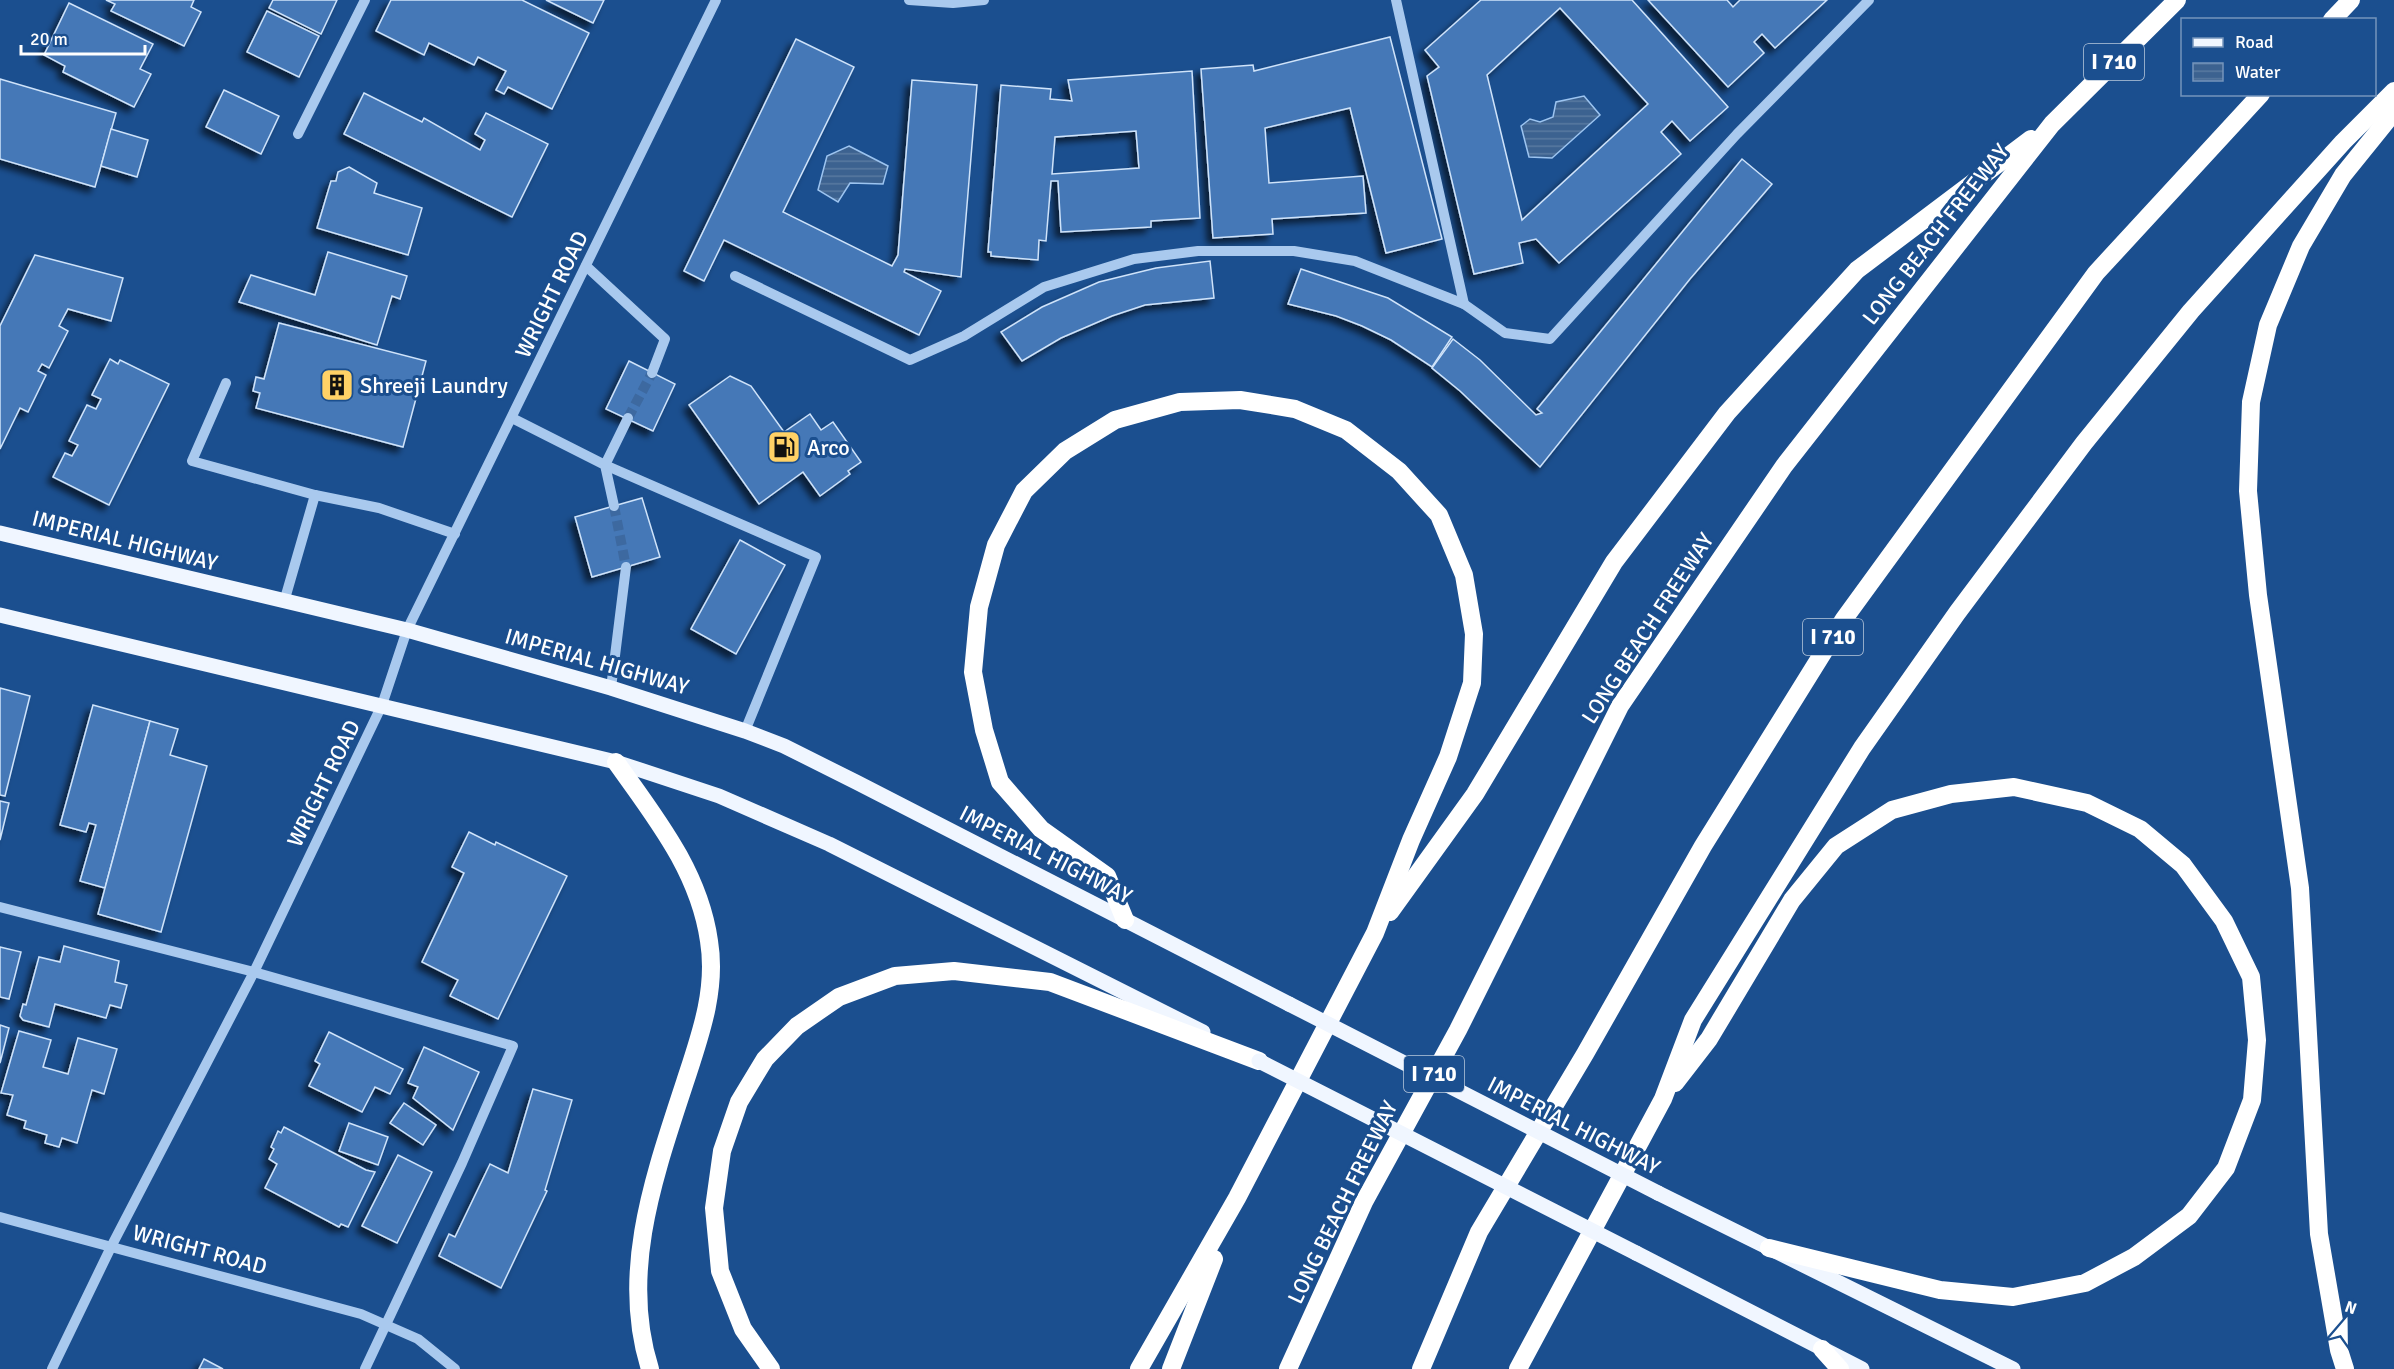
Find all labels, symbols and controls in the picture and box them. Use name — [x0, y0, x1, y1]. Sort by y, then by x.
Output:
scale bar — [21, 18, 146, 56]
legend — [2181, 18, 2376, 96]
text: 20 m — [30, 28, 68, 50]
text: Road — [2235, 31, 2274, 53]
road number: I 710 — [2084, 44, 2144, 80]
text: Water — [2235, 61, 2281, 83]
street label: LONG BEACH FREEWAY — [1856, 138, 2014, 330]
street label: WRIGHT ROAD — [509, 226, 594, 362]
building icon: Shreeji Laundry — [319, 367, 355, 403]
place label: Shreeji Laundry — [360, 372, 509, 399]
fuel station icon: Arco — [766, 429, 802, 465]
place label: Arco — [807, 434, 850, 461]
street label: IMPERIAL HIGHWAY — [29, 504, 220, 577]
street label: LONG BEACH FREEWAY — [1576, 528, 1719, 729]
road number: I 710 — [1803, 619, 1863, 655]
street label: IMPERIAL HIGHWAY — [502, 622, 692, 701]
street label: WRIGHT ROAD — [281, 715, 366, 851]
street label: IMPERIAL HIGHWAY — [955, 799, 1137, 910]
road number: I 710 — [1404, 1056, 1464, 1092]
street label: IMPERIAL HIGHWAY — [1483, 1070, 1665, 1181]
street label: LONG BEACH FREEWAY — [1282, 1096, 1403, 1308]
street label: WRIGHT ROAD — [130, 1219, 270, 1280]
north arrow — [2316, 1291, 2376, 1351]
text: N — [2342, 1297, 2359, 1319]

